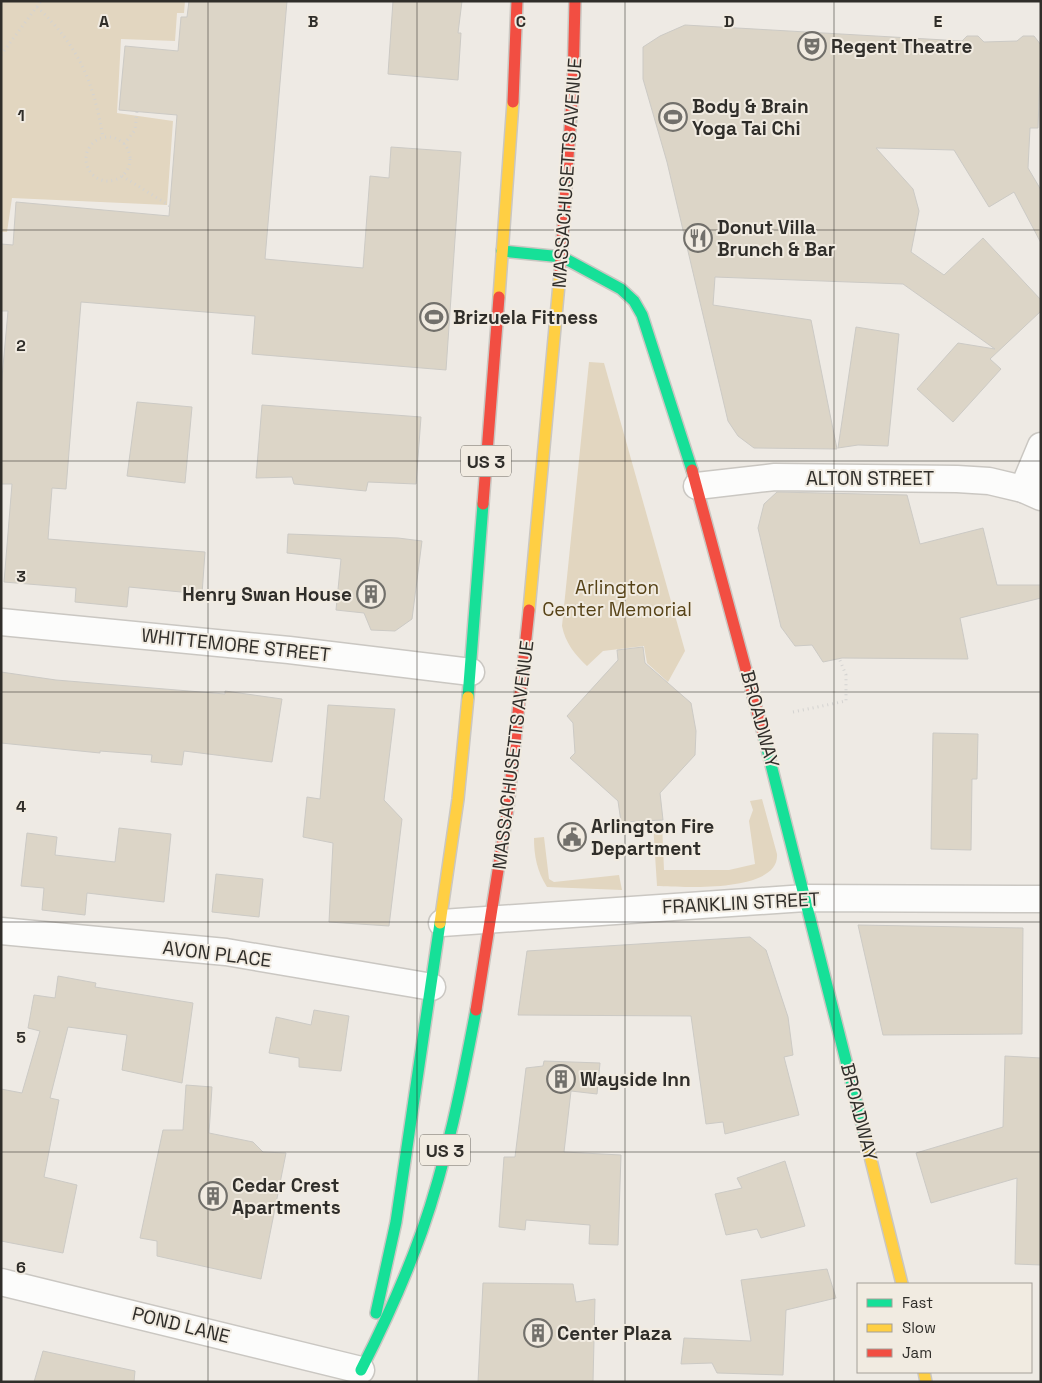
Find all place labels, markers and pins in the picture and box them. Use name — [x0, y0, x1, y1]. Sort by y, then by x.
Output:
theatre icon: Regent Theatre — [797, 31, 827, 61]
place label: Regent Theatre — [831, 34, 972, 59]
place label: Body & Brain Yoga Tai Chi — [692, 94, 809, 141]
sports icon: Body & Brain Yoga Tai Chi — [658, 102, 688, 132]
place label: Donut Villa Brunch & Bar — [717, 215, 835, 262]
restaurant icon: Donut Villa Brunch & Bar — [683, 223, 713, 253]
sports icon: Brizuela Fitness — [419, 302, 449, 332]
place label: Brizuela Fitness — [453, 305, 598, 330]
building icon: Henry Swan House — [356, 579, 386, 609]
place label: Henry Swan House — [182, 582, 352, 607]
place label: Arlington Fire Department — [591, 814, 714, 861]
public building icon: Arlington Fire Department — [557, 822, 587, 852]
building icon: Wayside Inn — [546, 1064, 576, 1094]
place label: Wayside Inn — [580, 1067, 691, 1092]
place label: Cedar Crest Apartments — [232, 1173, 341, 1220]
building icon: Cedar Crest Apartments — [198, 1181, 228, 1211]
building icon: Center Plaza — [523, 1318, 553, 1348]
place label: Center Plaza — [557, 1321, 672, 1346]

